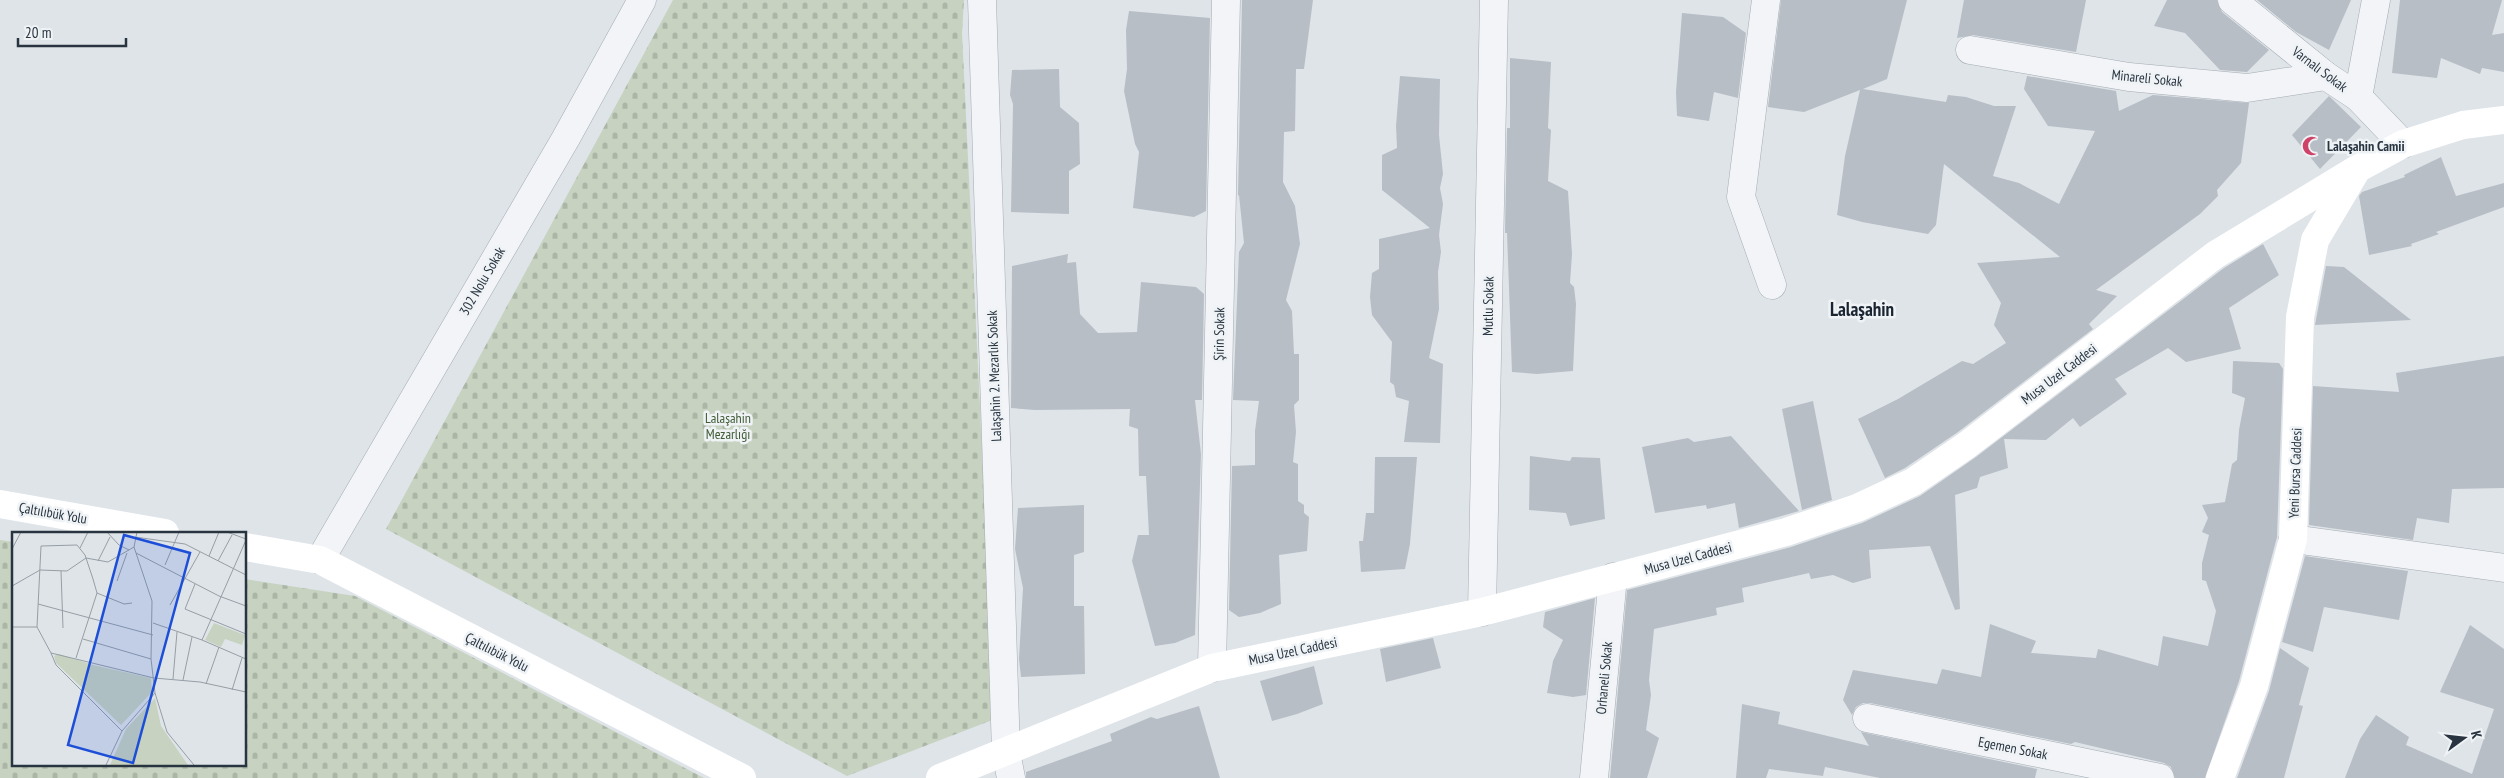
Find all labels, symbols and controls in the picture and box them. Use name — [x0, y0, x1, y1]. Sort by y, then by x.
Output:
scale bar — [18, 15, 125, 47]
text: 20 m — [25, 23, 51, 42]
street label: Varnalı Sokak — [2288, 42, 2352, 96]
street label: Minareli Sokak — [2111, 65, 2184, 91]
mosque icon: Lalaşahin Camii — [2301, 135, 2323, 157]
place label: Lalaşahin Camii — [2327, 137, 2405, 155]
street label: 302 Nolu Sokak — [455, 243, 509, 319]
street label: Mutlu Sokak — [1478, 275, 1498, 336]
district label: Lalaşahin — [1830, 297, 1894, 321]
street label: Şirin Sokak — [1210, 307, 1228, 361]
street label: Lalaşahin 2. Mezarlık Sokak — [983, 309, 1005, 442]
street label: Musa Uzel Caddesi — [2018, 340, 2100, 408]
park label: Lalaşahin Mezarlığı — [705, 409, 751, 443]
street label: Yeni Bursa Caddesi — [2284, 427, 2306, 519]
street label: Çaltılıbük Yolu — [17, 498, 89, 528]
inset map — [12, 532, 246, 766]
street label: Musa Uzel Caddesi — [1642, 538, 1734, 578]
street label: Çaltılıbük Yolu — [462, 628, 532, 676]
street label: Musa Uzel Caddesi — [1247, 633, 1339, 669]
street label: Orhaneli Sokak — [1592, 640, 1616, 715]
north arrow — [2439, 713, 2489, 763]
text: K — [2467, 729, 2486, 741]
street label: Egemen Sokak — [1977, 732, 2050, 764]

